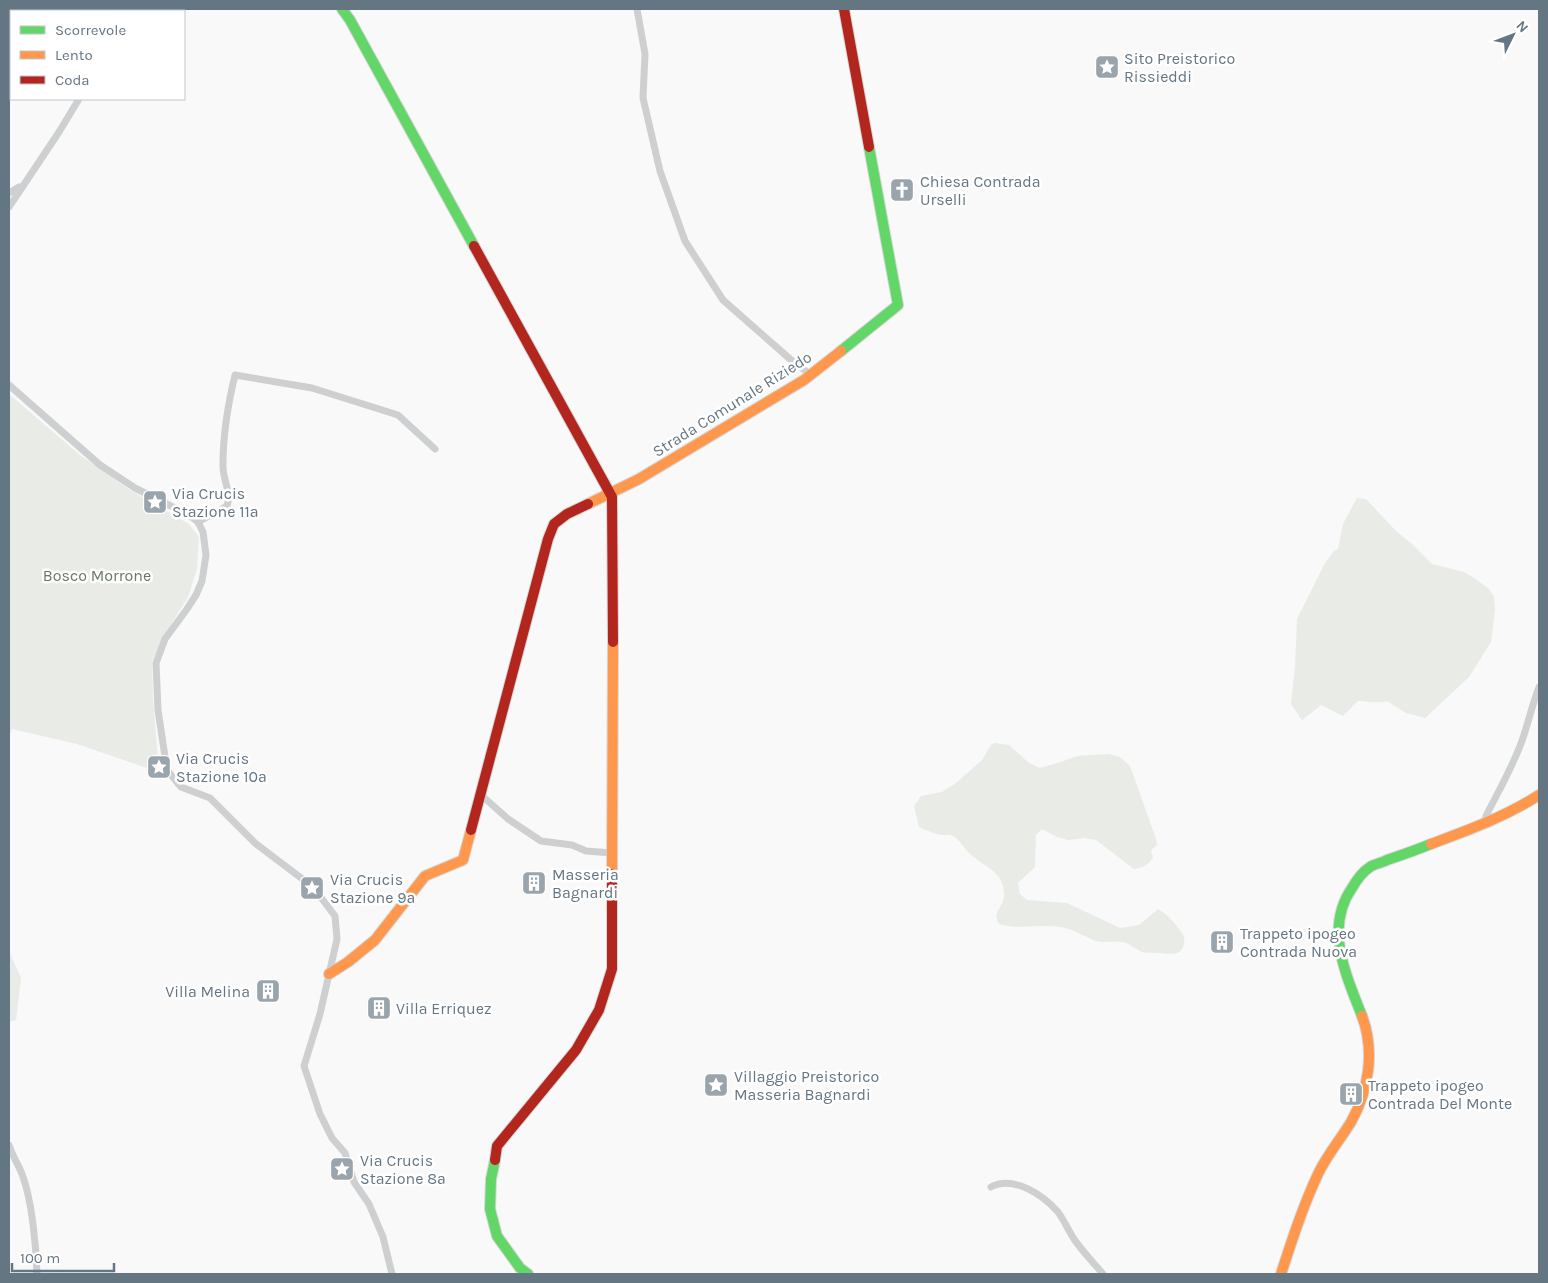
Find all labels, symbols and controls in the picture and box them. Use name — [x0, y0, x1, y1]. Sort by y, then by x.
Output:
legend — [10, 10, 185, 100]
north arrow — [1488, 10, 1538, 60]
text: N — [1513, 17, 1532, 36]
text: Scorrevole — [55, 21, 126, 39]
text: Lento — [55, 46, 93, 64]
place label: Sito Preistorico Rissieddi — [1124, 49, 1235, 86]
place icon: Sito Preistorico Rissieddi — [1094, 54, 1120, 80]
text: Coda — [55, 71, 90, 89]
place label: Chiesa Contrada Urselli — [920, 172, 1041, 209]
church icon: Chiesa Contrada Urselli — [889, 177, 915, 203]
street label: Strada Comunale Riziedo — [649, 347, 815, 461]
place label: Via Crucis Stazione 11ª — [172, 484, 259, 521]
place icon: Via Crucis Stazione 11ª — [142, 489, 168, 515]
park label: Bosco Morrone — [43, 566, 151, 585]
place label: Via Crucis Stazione 10ª — [176, 749, 267, 786]
place icon: Via Crucis Stazione 10ª — [146, 754, 172, 780]
place label: Masseria Bagnardi — [552, 865, 619, 902]
place label: Via Crucis Stazione 9ª — [330, 870, 415, 907]
building icon: Masseria Bagnardi — [521, 870, 547, 896]
place icon: Via Crucis Stazione 9ª — [299, 875, 325, 901]
place label: Trappeto ipogeo Contrada Nuova — [1240, 924, 1357, 961]
building icon: Trappeto ipogeo Contrada Nuova — [1209, 929, 1235, 955]
building icon: Villa Melina — [255, 978, 281, 1004]
place label: Villa Melina — [165, 982, 250, 1001]
building icon: Villa Erriquez — [366, 995, 392, 1021]
place label: Villa Erriquez — [396, 999, 492, 1018]
place label: Villaggio Preistorico Masseria Bagnardi — [734, 1067, 879, 1104]
place icon: Villaggio Preistorico Masseria Bagnardi — [703, 1072, 729, 1098]
place label: Trappeto ipogeo Contrada Del Monte — [1368, 1076, 1512, 1113]
building icon: Trappeto ipogeo Contrada Del Monte — [1338, 1081, 1364, 1107]
place label: Via Crucis Stazione 8ª — [360, 1151, 446, 1188]
place icon: Via Crucis Stazione 8ª — [329, 1156, 355, 1182]
scale bar — [12, 1240, 115, 1272]
text: 100 m — [20, 1249, 60, 1267]

